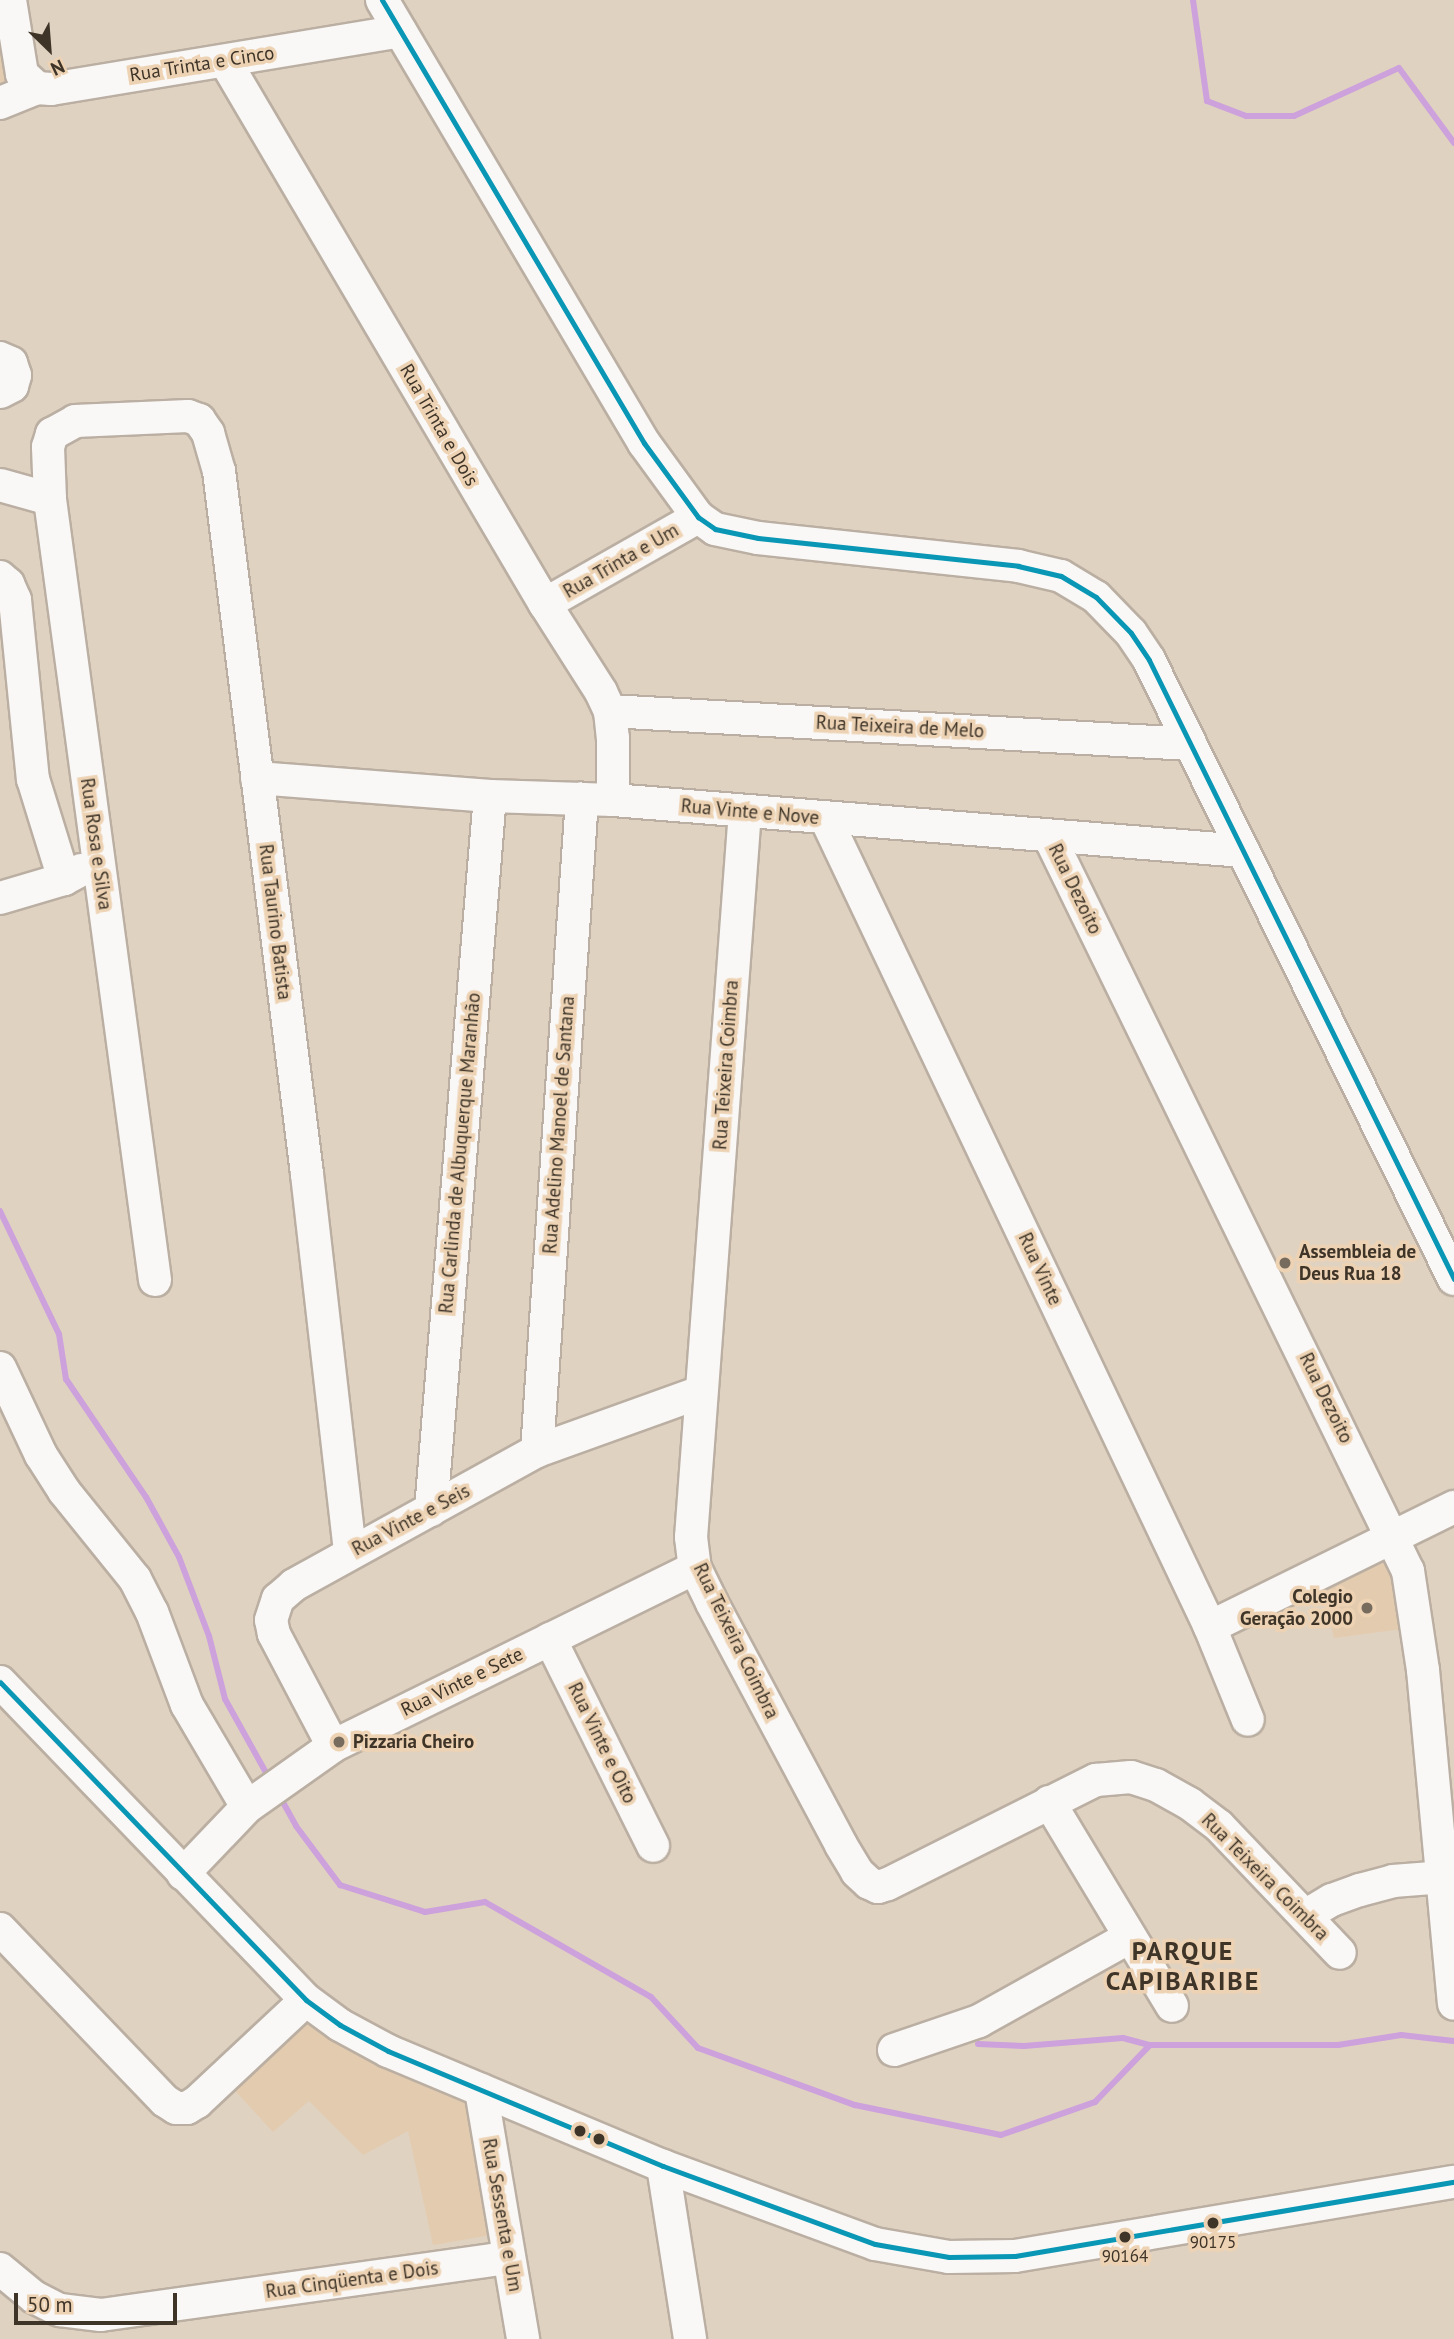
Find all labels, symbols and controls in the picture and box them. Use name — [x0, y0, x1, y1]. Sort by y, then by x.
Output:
north arrow — [14, 14, 84, 84]
street label: Rua Trinta e Cinco — [128, 41, 276, 87]
text: N — [47, 55, 69, 82]
street label: Rua Trinta e Dois — [395, 360, 483, 490]
street label: Rua Trinta e Um — [559, 519, 683, 603]
street label: Rua Teixeira de Melo — [815, 711, 985, 743]
street label: Rua Rosa e Silva — [75, 777, 117, 911]
street label: Rua Vinte e Nove — [680, 795, 820, 829]
street label: Rua Dezoito — [1043, 840, 1107, 938]
street label: Rua Taurino Batista — [254, 843, 296, 1001]
street label: Rua Teixeira Coimbra — [709, 979, 743, 1151]
street label: Rua Carlinda de Albuquerque Maranhão — [435, 991, 485, 1315]
street label: Rua Adelino Manoel de Santana — [539, 995, 579, 1255]
street label: Rua Vinte — [1013, 1229, 1067, 1309]
place label: Assembleia de Deus Rua 18 — [1299, 1241, 1416, 1285]
marker: Assembleia de Deus Rua 18 — [1277, 1255, 1293, 1271]
street label: Rua Dezoito — [1294, 1349, 1358, 1447]
street label: Rua Vinte e Seis — [348, 1479, 474, 1561]
street label: Rua Teixeira Coimbra — [688, 1559, 784, 1723]
place label: Colegio Geração 2000 — [1240, 1586, 1353, 1630]
marker: Colegio Geração 2000 — [1359, 1600, 1375, 1616]
street label: Rua Vinte e Sete — [397, 1643, 527, 1721]
street label: Rua Vinte e Oito — [563, 1679, 641, 1807]
place label: Pizzaria Cheiro — [353, 1731, 474, 1753]
marker: Pizzaria Cheiro — [331, 1734, 347, 1750]
street label: Rua Teixeira Coimbra — [1197, 1809, 1333, 1945]
district label: PARQUE CAPIBARIBE — [1107, 1935, 1259, 1996]
unlabelled marker — [573, 2124, 587, 2138]
unlabelled marker — [592, 2132, 606, 2146]
street label: Rua Sessenta e Um — [477, 2137, 527, 2293]
marker: 90175 — [1206, 2216, 1220, 2230]
marker: 90164 — [1118, 2230, 1132, 2244]
place label: 90175 — [1190, 2233, 1236, 2253]
place label: 90164 — [1102, 2247, 1148, 2267]
street label: Rua Cinqüenta e Dois — [264, 2257, 440, 2303]
scale bar — [18, 2280, 180, 2324]
text: 50 m — [27, 2291, 73, 2318]

